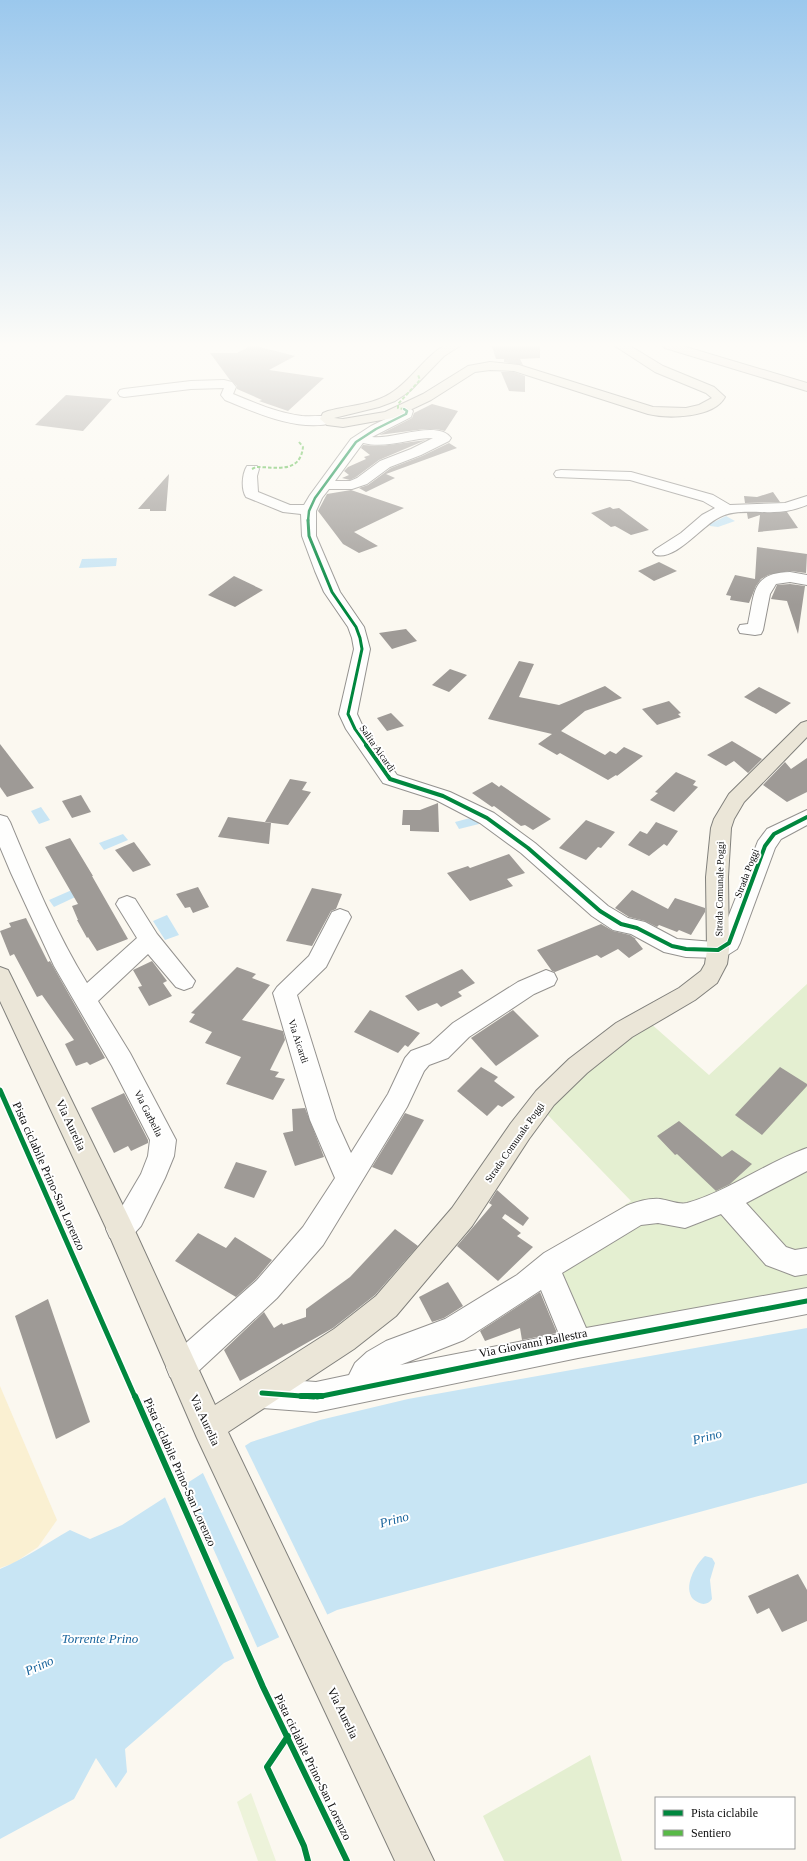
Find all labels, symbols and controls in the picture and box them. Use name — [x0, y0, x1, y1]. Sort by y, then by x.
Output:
street label: Salita Aicardi — [357, 723, 398, 774]
street label: Strada Comunale Poggi — [713, 841, 726, 937]
street label: Strada Poggi — [732, 847, 761, 899]
street label: Via Aicardi — [286, 1018, 311, 1065]
street label: Via Garbella — [132, 1088, 165, 1139]
street label: Via Aurelia — [53, 1097, 89, 1153]
street label: Pista ciclabile Prino-San Lorenzo — [10, 1100, 88, 1252]
street label: Strada Comunale Poggi — [483, 1100, 546, 1184]
street label: Via Giovanni Ballestra — [478, 1326, 589, 1360]
street label: Via Aurelia — [187, 1392, 223, 1448]
street label: Pista ciclabile Prino-San Lorenzo — [141, 1396, 219, 1548]
water label: Prino — [690, 1426, 724, 1448]
water label: Prino — [377, 1508, 411, 1531]
water label: Torrente Prino — [62, 1631, 139, 1646]
water label: Prino — [22, 1652, 56, 1679]
street label: Via Aurelia — [325, 1685, 362, 1741]
street label: Pista ciclabile Prino-San Lorenzo — [271, 1692, 355, 1842]
legend — [655, 1797, 795, 1849]
text: Pista ciclabile — [691, 1806, 758, 1820]
text: Sentiero — [691, 1826, 731, 1840]

